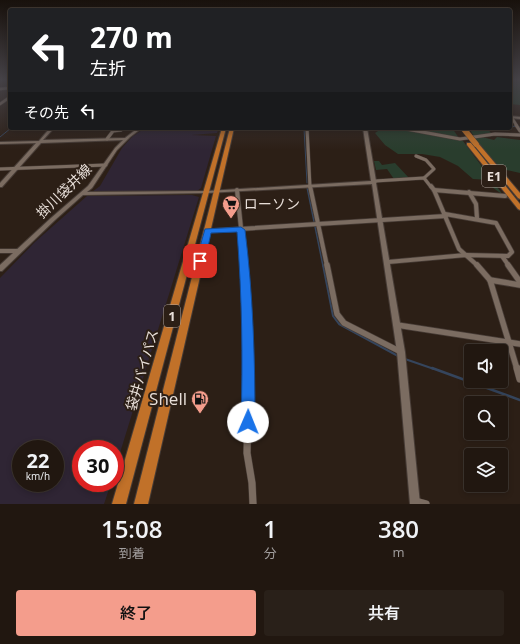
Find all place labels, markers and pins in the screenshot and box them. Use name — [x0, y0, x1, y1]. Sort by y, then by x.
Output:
supermarket icon: ローソン — [221, 194, 241, 219]
place label: ローソン — [244, 194, 300, 213]
pin — [183, 244, 217, 278]
place label: Shell — [149, 387, 187, 410]
fuel station icon: Shell — [190, 389, 210, 414]

